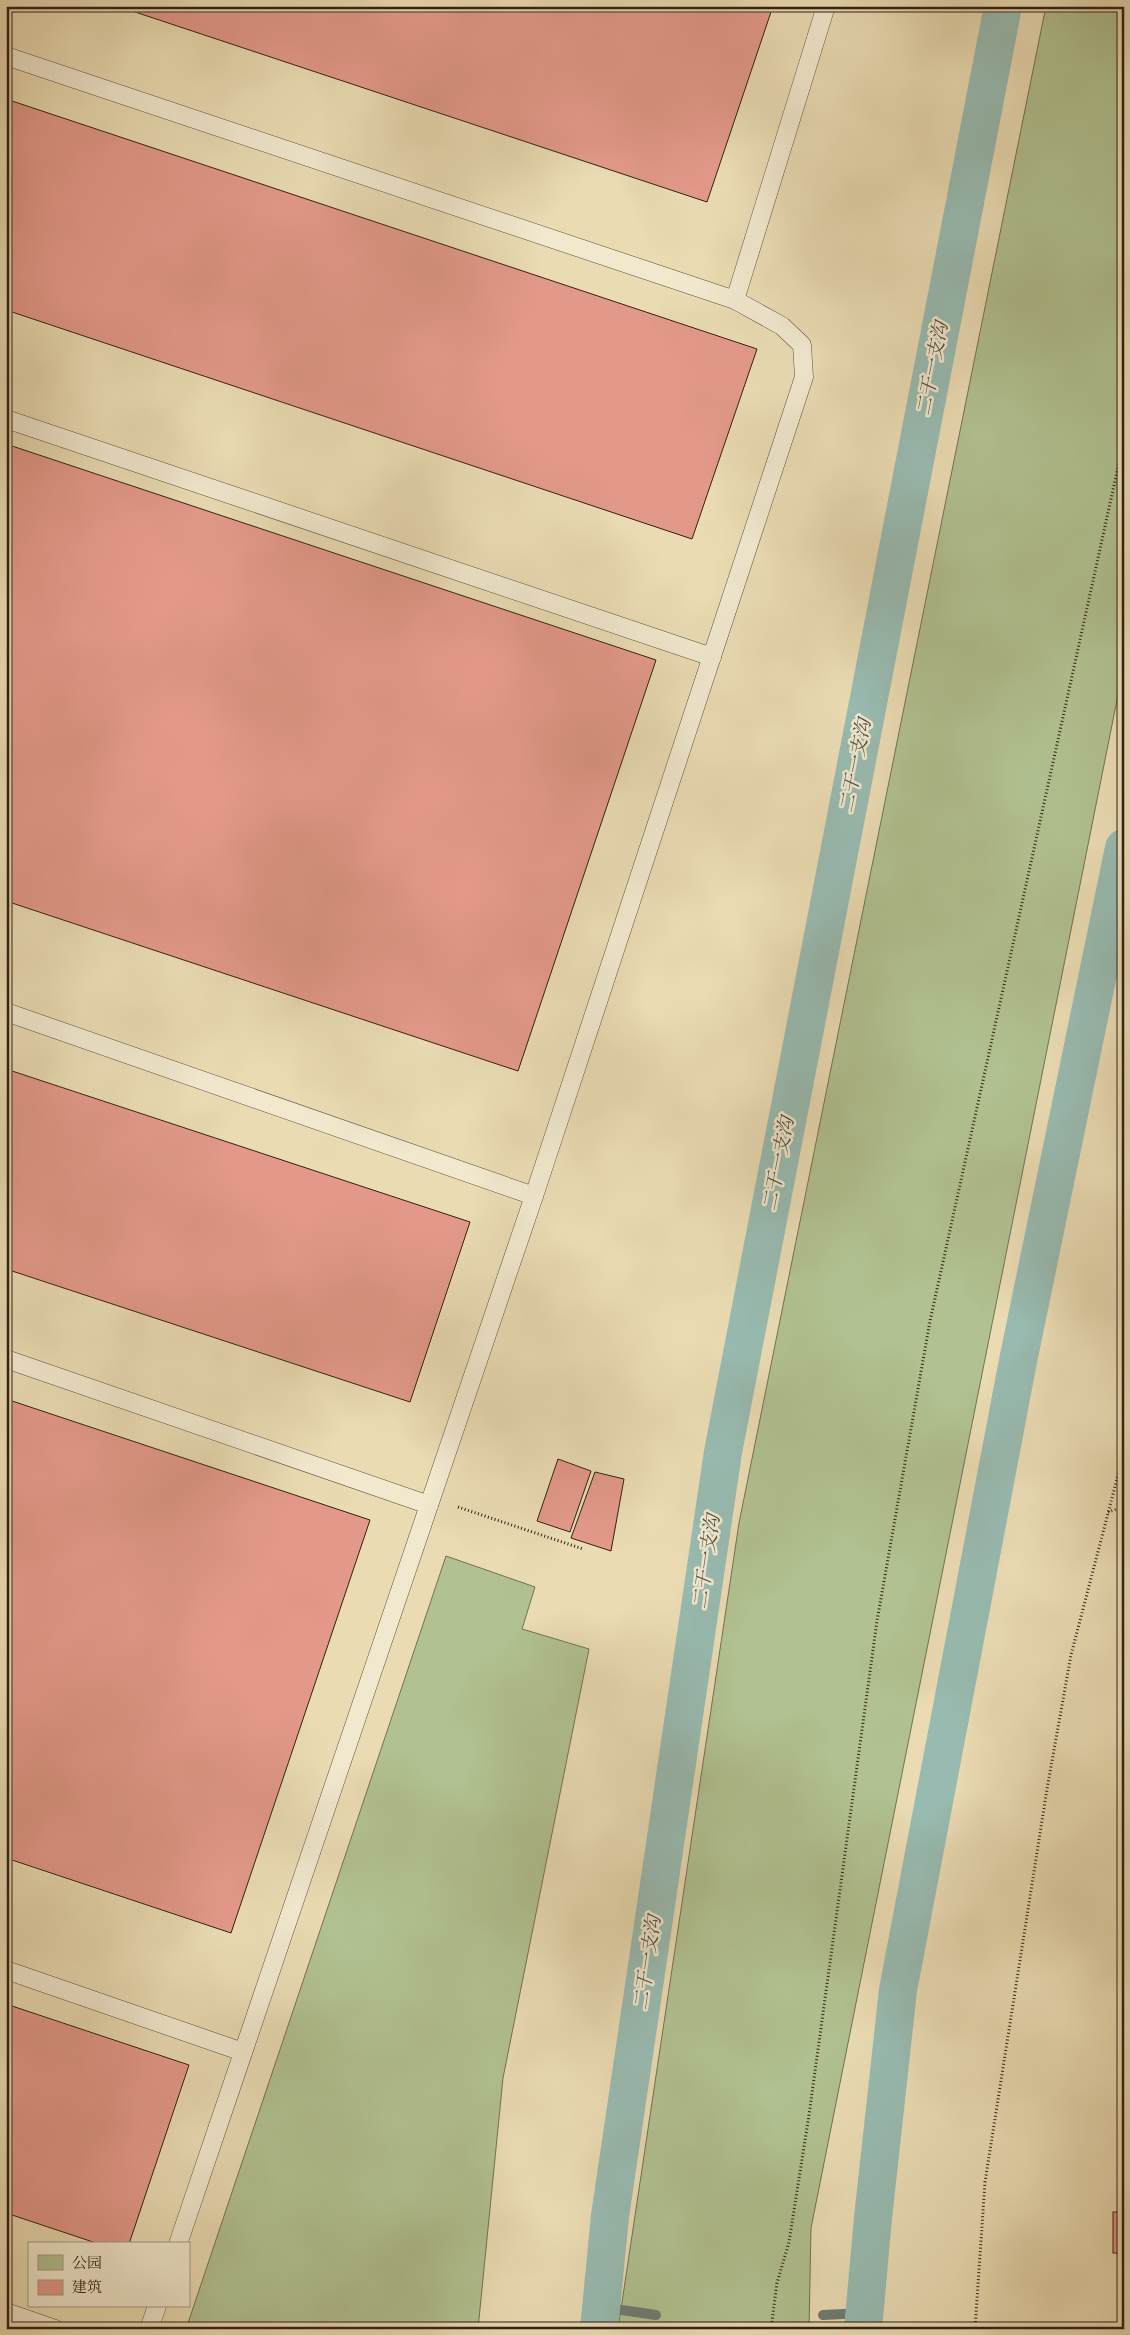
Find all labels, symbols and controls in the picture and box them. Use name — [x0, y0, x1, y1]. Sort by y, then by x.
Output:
water label: 二干一支沟 — [913, 317, 954, 418]
water label: 二干一支沟 — [836, 714, 877, 815]
water label: 二干一支沟 — [759, 1112, 800, 1213]
water label: 二干一支沟 — [689, 1510, 725, 1611]
water label: 二干一支沟 — [630, 1911, 666, 2012]
legend — [28, 2242, 190, 2308]
text: 公园 — [72, 2254, 102, 2273]
text: 建筑 — [72, 2278, 102, 2297]

